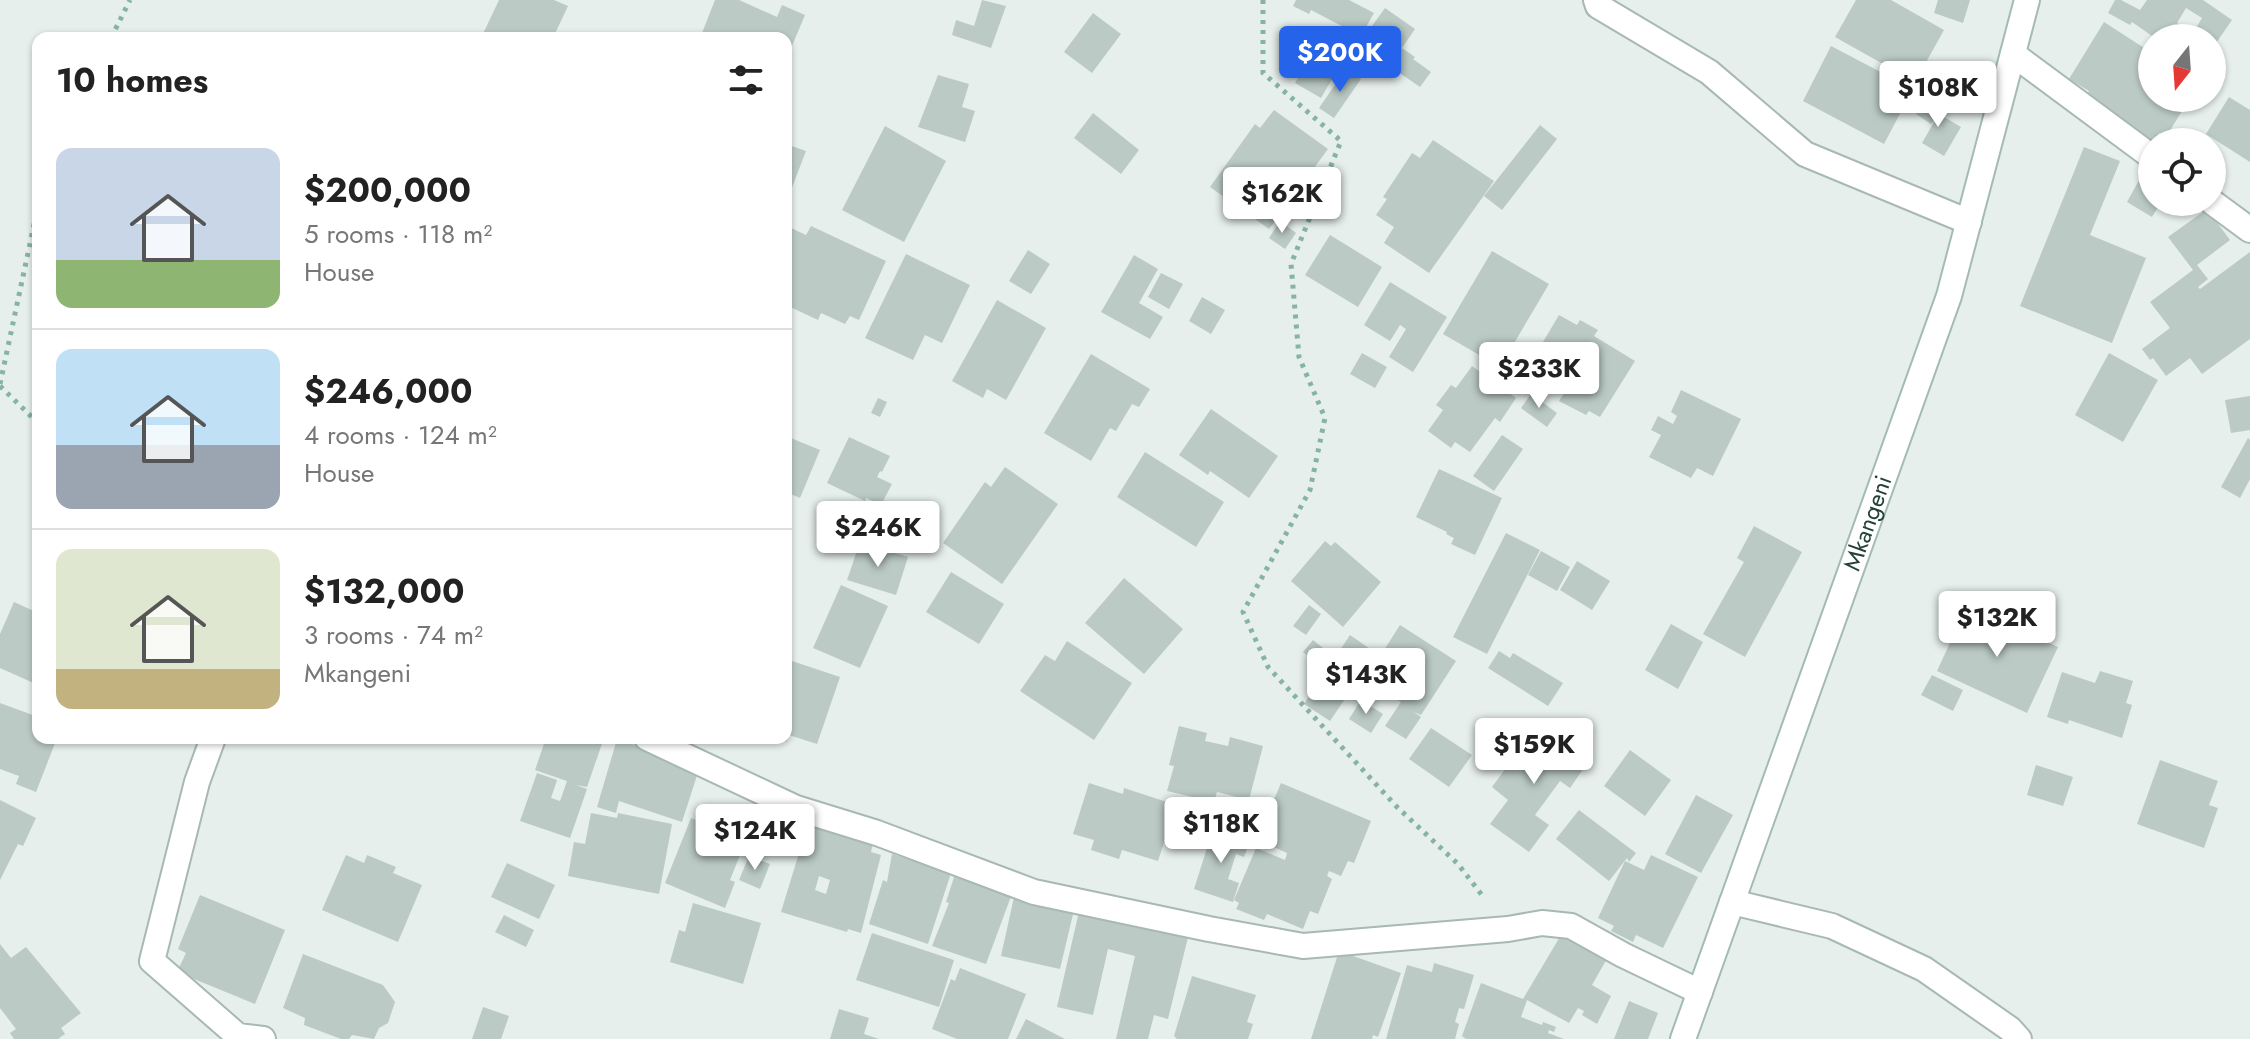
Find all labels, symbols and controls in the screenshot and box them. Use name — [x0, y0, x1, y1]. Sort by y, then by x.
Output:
north arrow — [2138, 24, 2226, 112]
map controls — [2138, 24, 2226, 216]
pin: $200K — [1284, 26, 1396, 94]
text: $200K — [1297, 33, 1383, 71]
text: 10 homes — [56, 56, 208, 105]
icon: filters — [724, 58, 768, 102]
pin: $108K — [1882, 61, 1994, 129]
text: $108K — [1897, 68, 1979, 106]
button: locate — [2138, 128, 2226, 216]
text: $200,000 — [304, 166, 471, 215]
pin: $162K — [1226, 167, 1338, 235]
text: $162K — [1241, 174, 1323, 212]
icon: home — [120, 180, 216, 276]
text: 5 rooms · 118 m² — [304, 215, 492, 253]
text: House — [304, 253, 374, 291]
pin: $233K — [1483, 342, 1595, 410]
text: $233K — [1497, 349, 1581, 387]
text: $246,000 — [304, 367, 472, 416]
icon: home — [120, 381, 216, 477]
text: 4 rooms · 124 m² — [304, 416, 497, 454]
text: House — [304, 454, 374, 492]
street label: Mkangeni — [1834, 470, 1900, 575]
pin: $246K — [822, 501, 934, 569]
text: $246K — [835, 508, 921, 546]
text: $132,000 — [304, 567, 464, 616]
icon: home — [120, 581, 216, 677]
pin: $132K — [1941, 591, 2053, 659]
text: $132K — [1957, 598, 2037, 636]
text: 3 rooms · 74 m² — [304, 616, 483, 654]
pin: $143K — [1310, 648, 1422, 716]
text: Mkangeni — [304, 654, 411, 692]
text: $143K — [1325, 655, 1407, 693]
pin: $159K — [1478, 718, 1590, 786]
text: $159K — [1493, 725, 1575, 763]
pin: $118K — [1165, 797, 1277, 865]
pin: $124K — [699, 804, 811, 872]
text: $118K — [1182, 804, 1260, 842]
text: $124K — [714, 811, 796, 849]

